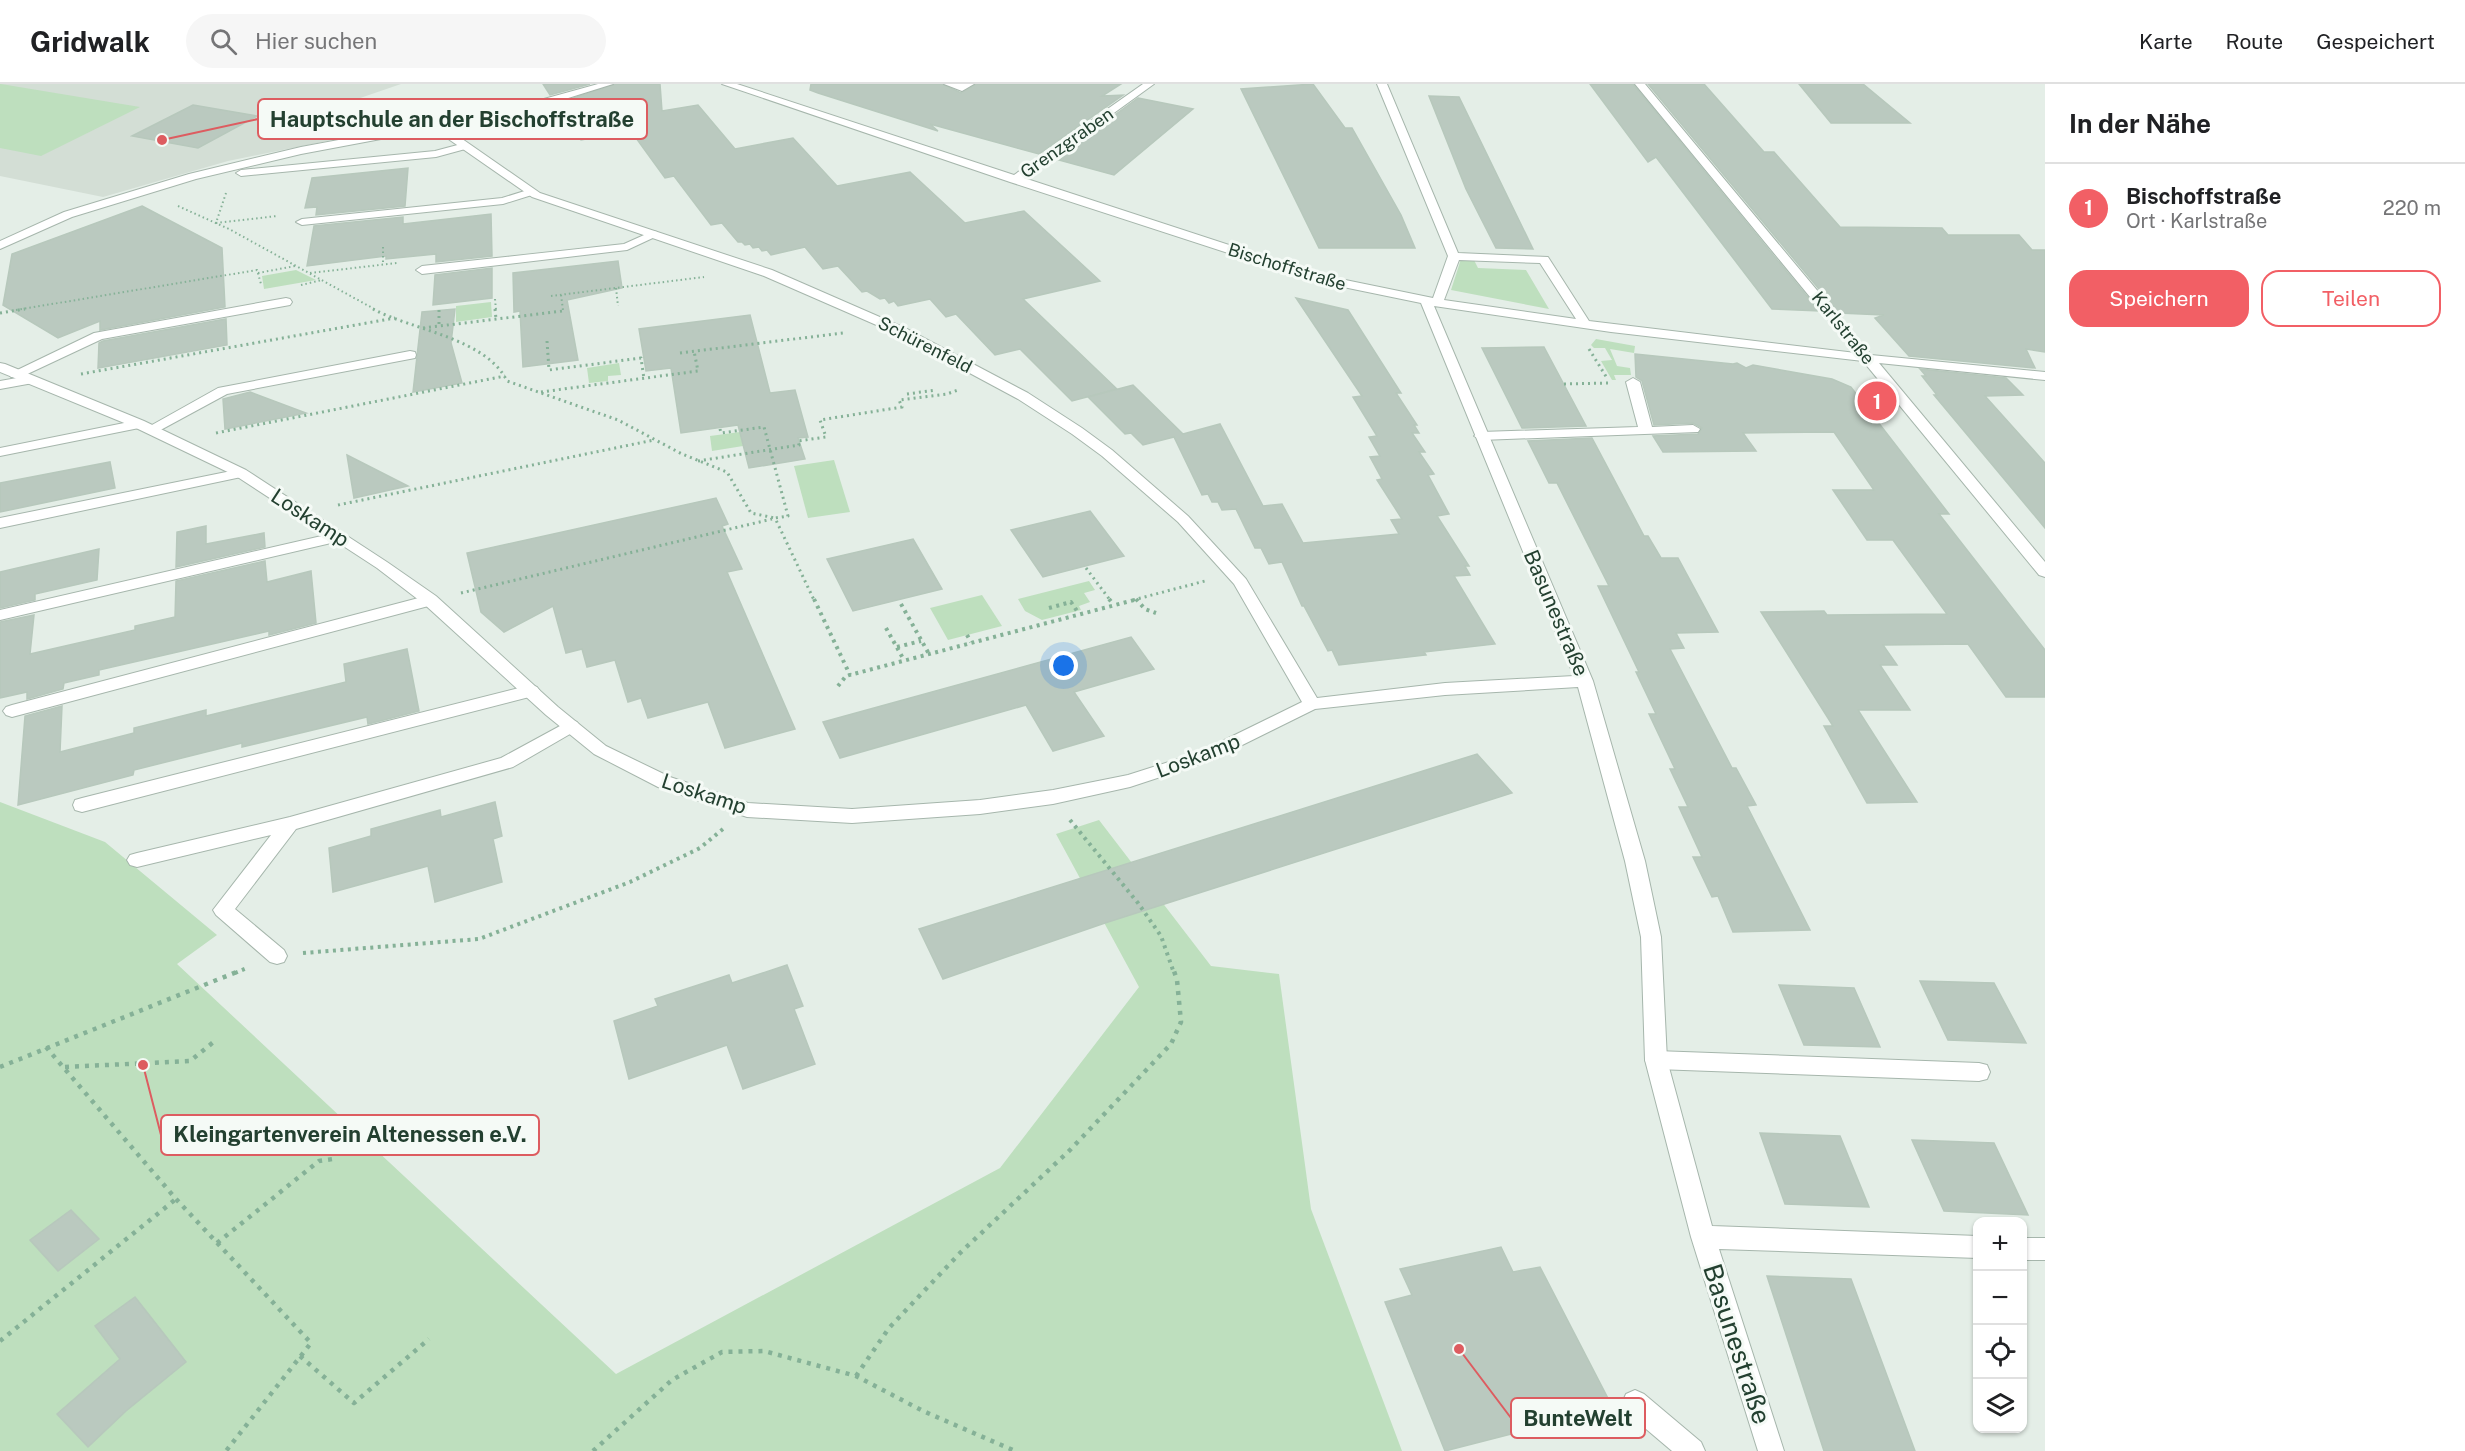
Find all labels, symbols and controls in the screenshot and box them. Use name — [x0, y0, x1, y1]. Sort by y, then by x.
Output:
search box — [186, 14, 606, 68]
text: Gridwalk — [30, 25, 150, 58]
icon: search — [207, 25, 240, 58]
text: Hier suchen — [255, 28, 377, 54]
text: Karte — [2139, 29, 2193, 54]
text: Route — [2226, 29, 2283, 54]
text: Gespeichert — [2316, 29, 2435, 54]
callout: Hauptschule an der Bischoffstraße — [258, 99, 647, 139]
street label: Grenzgraben — [1016, 103, 1117, 182]
text: Hauptschule an der Bischoffstraße — [270, 106, 634, 132]
text: In der Nähe — [2069, 108, 2211, 139]
text: Bischoffstraße — [2126, 183, 2282, 209]
text: 1 — [2084, 196, 2093, 220]
text: 220 m — [2383, 196, 2441, 220]
text: Ort · Karlstraße — [2126, 209, 2267, 233]
street label: Bischoffstraße — [1225, 239, 1349, 294]
button: Speichern — [2069, 270, 2249, 327]
button: Teilen — [2261, 270, 2441, 327]
street label: Karlstraße — [1808, 287, 1879, 368]
street label: Schürenfeld — [875, 312, 976, 377]
pin: 1 — [1858, 378, 1896, 424]
street label: Loskamp — [267, 483, 354, 552]
street label: Basunestraße — [1519, 546, 1594, 680]
your location — [1049, 651, 1078, 680]
street label: Loskamp — [1152, 728, 1243, 783]
street label: Loskamp — [658, 768, 750, 819]
callout: Kleingartenverein Altenessen e.V. — [161, 1115, 539, 1155]
text: Kleingartenverein Altenessen e.V. — [173, 1121, 527, 1147]
map controls — [1973, 1217, 2027, 1433]
button: + — [1973, 1217, 2027, 1271]
street label: Basunestraße — [1697, 1260, 1778, 1428]
button: − — [1973, 1271, 2027, 1325]
button: locate — [1973, 1325, 2027, 1379]
button: layers — [1973, 1379, 2027, 1433]
callout: BunteWelt — [1511, 1398, 1645, 1438]
text: BunteWelt — [1523, 1405, 1633, 1431]

